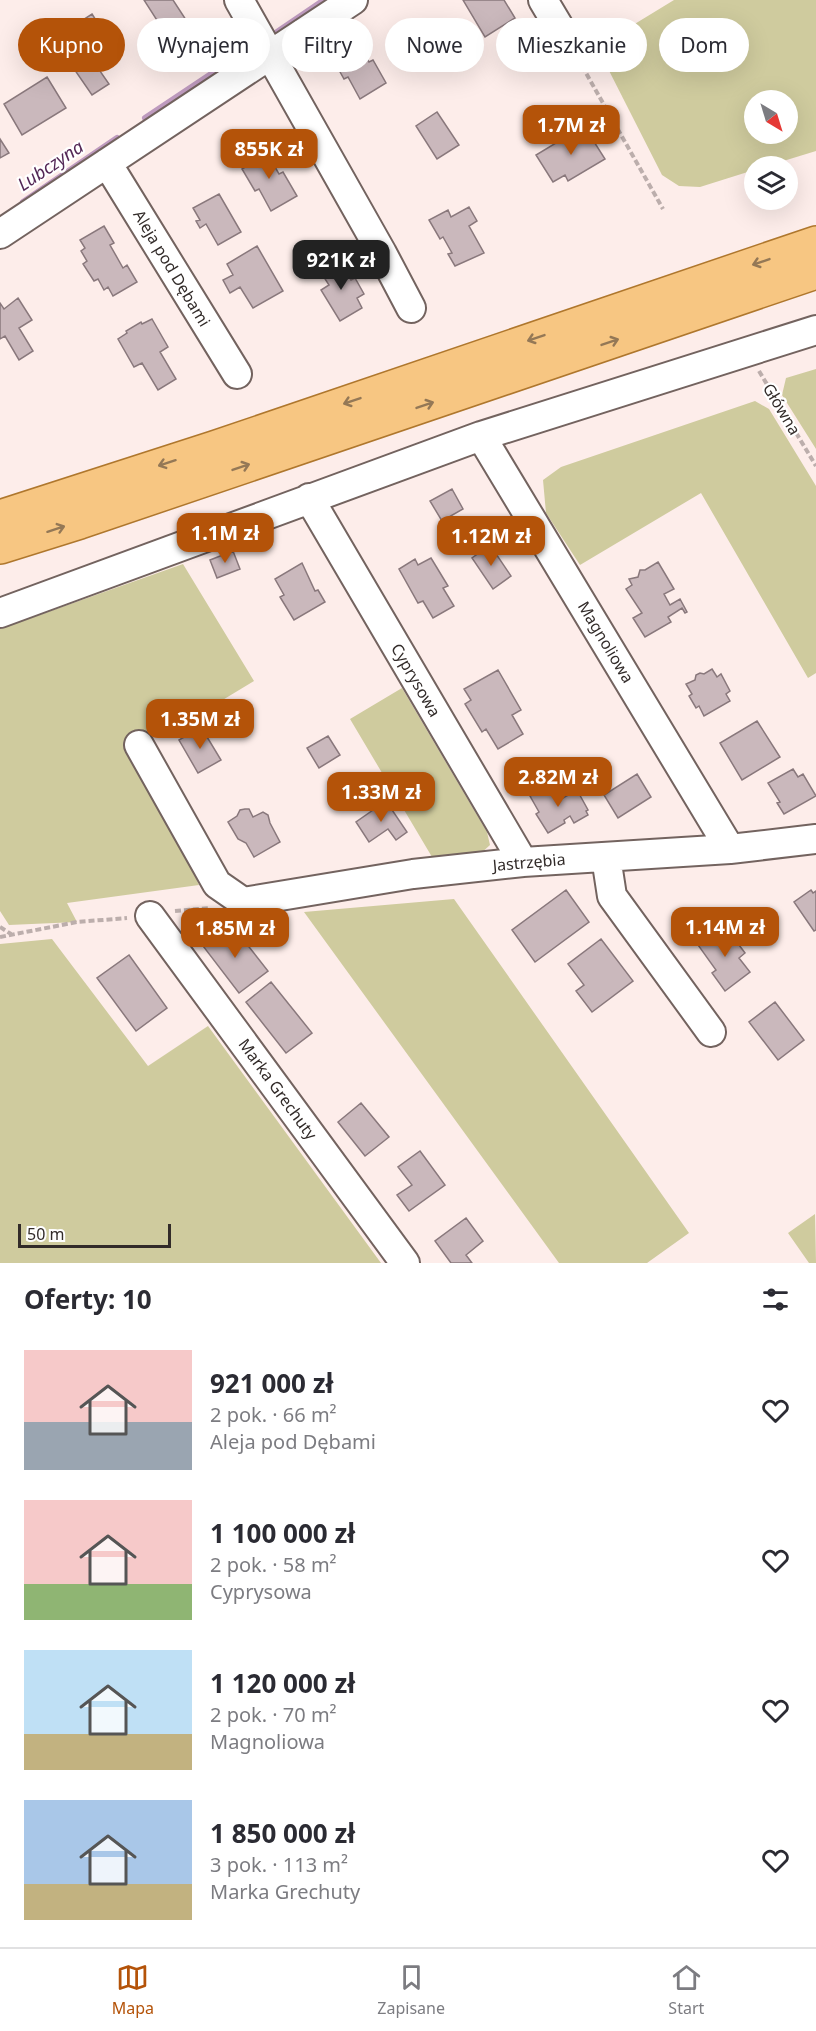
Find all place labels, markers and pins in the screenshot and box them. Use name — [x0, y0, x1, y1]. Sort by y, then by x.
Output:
pin: 1.7M zł — [516, 105, 626, 156]
pin: 855K zł — [214, 129, 324, 180]
pin: 921K zł — [286, 240, 396, 291]
pin: 1.1M zł — [170, 513, 280, 564]
pin: 1.12M zł — [429, 516, 553, 567]
pin: 1.35M zł — [138, 699, 262, 750]
pin: 2.82M zł — [496, 757, 620, 808]
pin: 1.33M zł — [319, 772, 443, 823]
pin: 1.14M zł — [663, 907, 787, 958]
pin: 1.85M zł — [173, 908, 297, 959]

